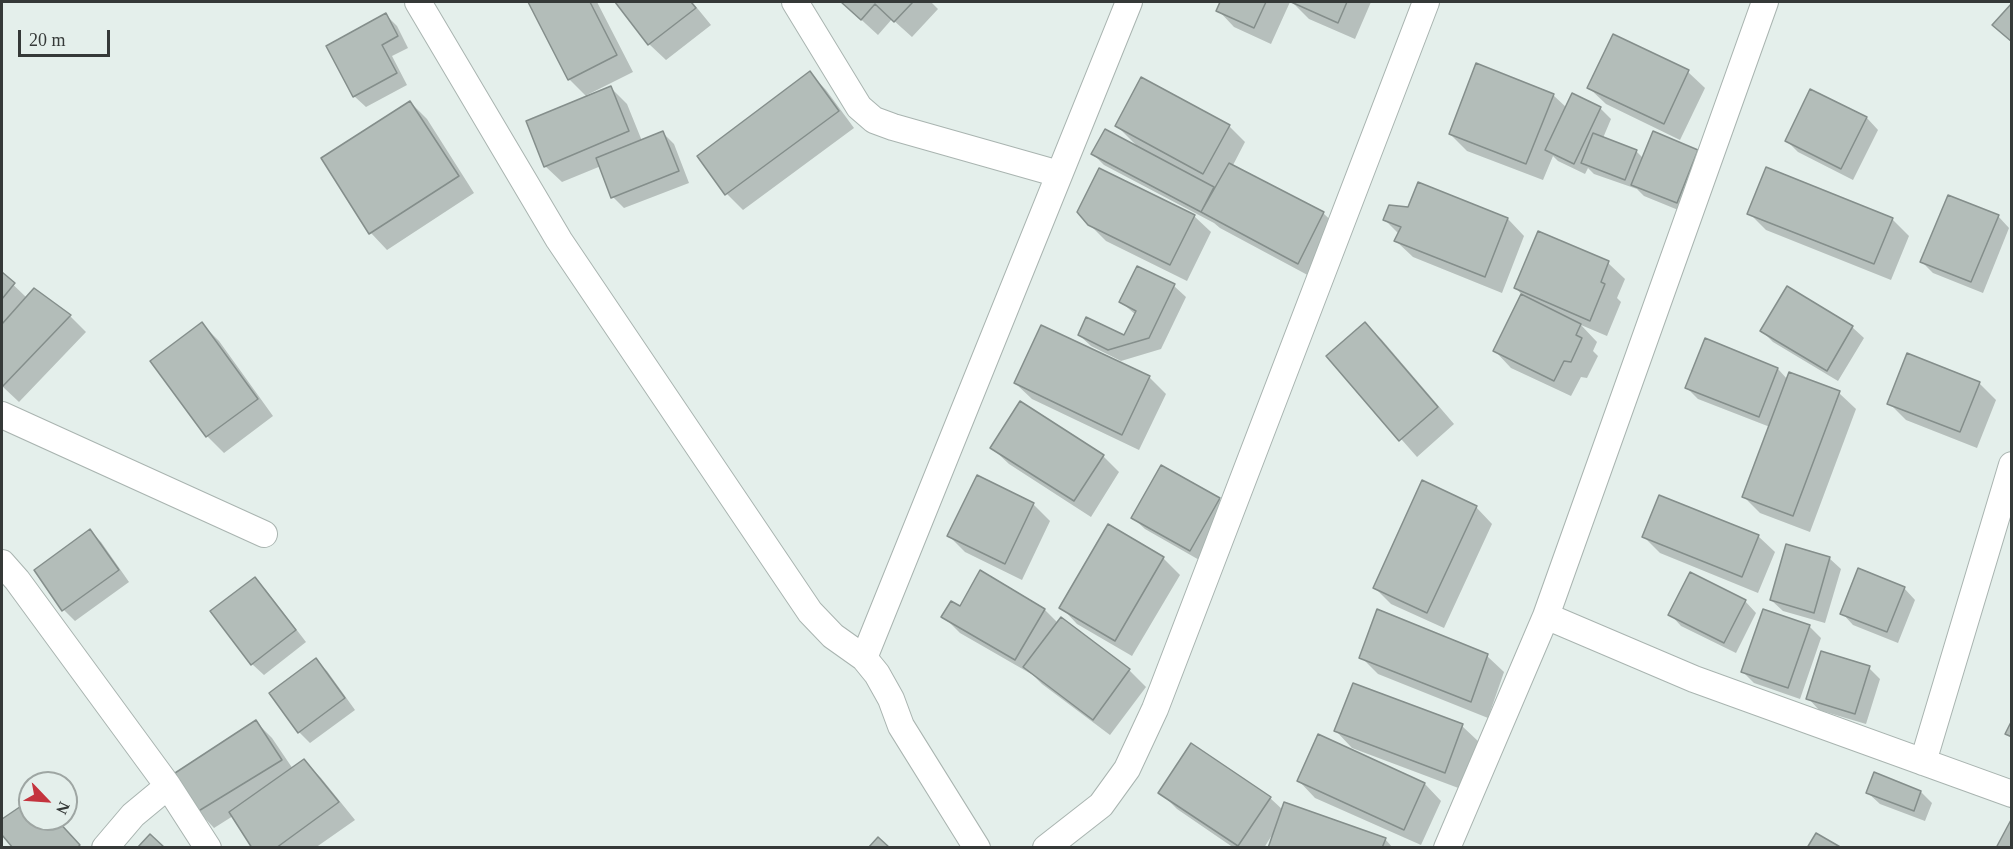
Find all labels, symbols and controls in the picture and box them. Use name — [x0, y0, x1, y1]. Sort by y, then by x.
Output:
scale bar — [21, 18, 112, 56]
text: 20 m — [29, 30, 66, 50]
north arrow — [18, 771, 78, 831]
text: N — [53, 799, 73, 817]

